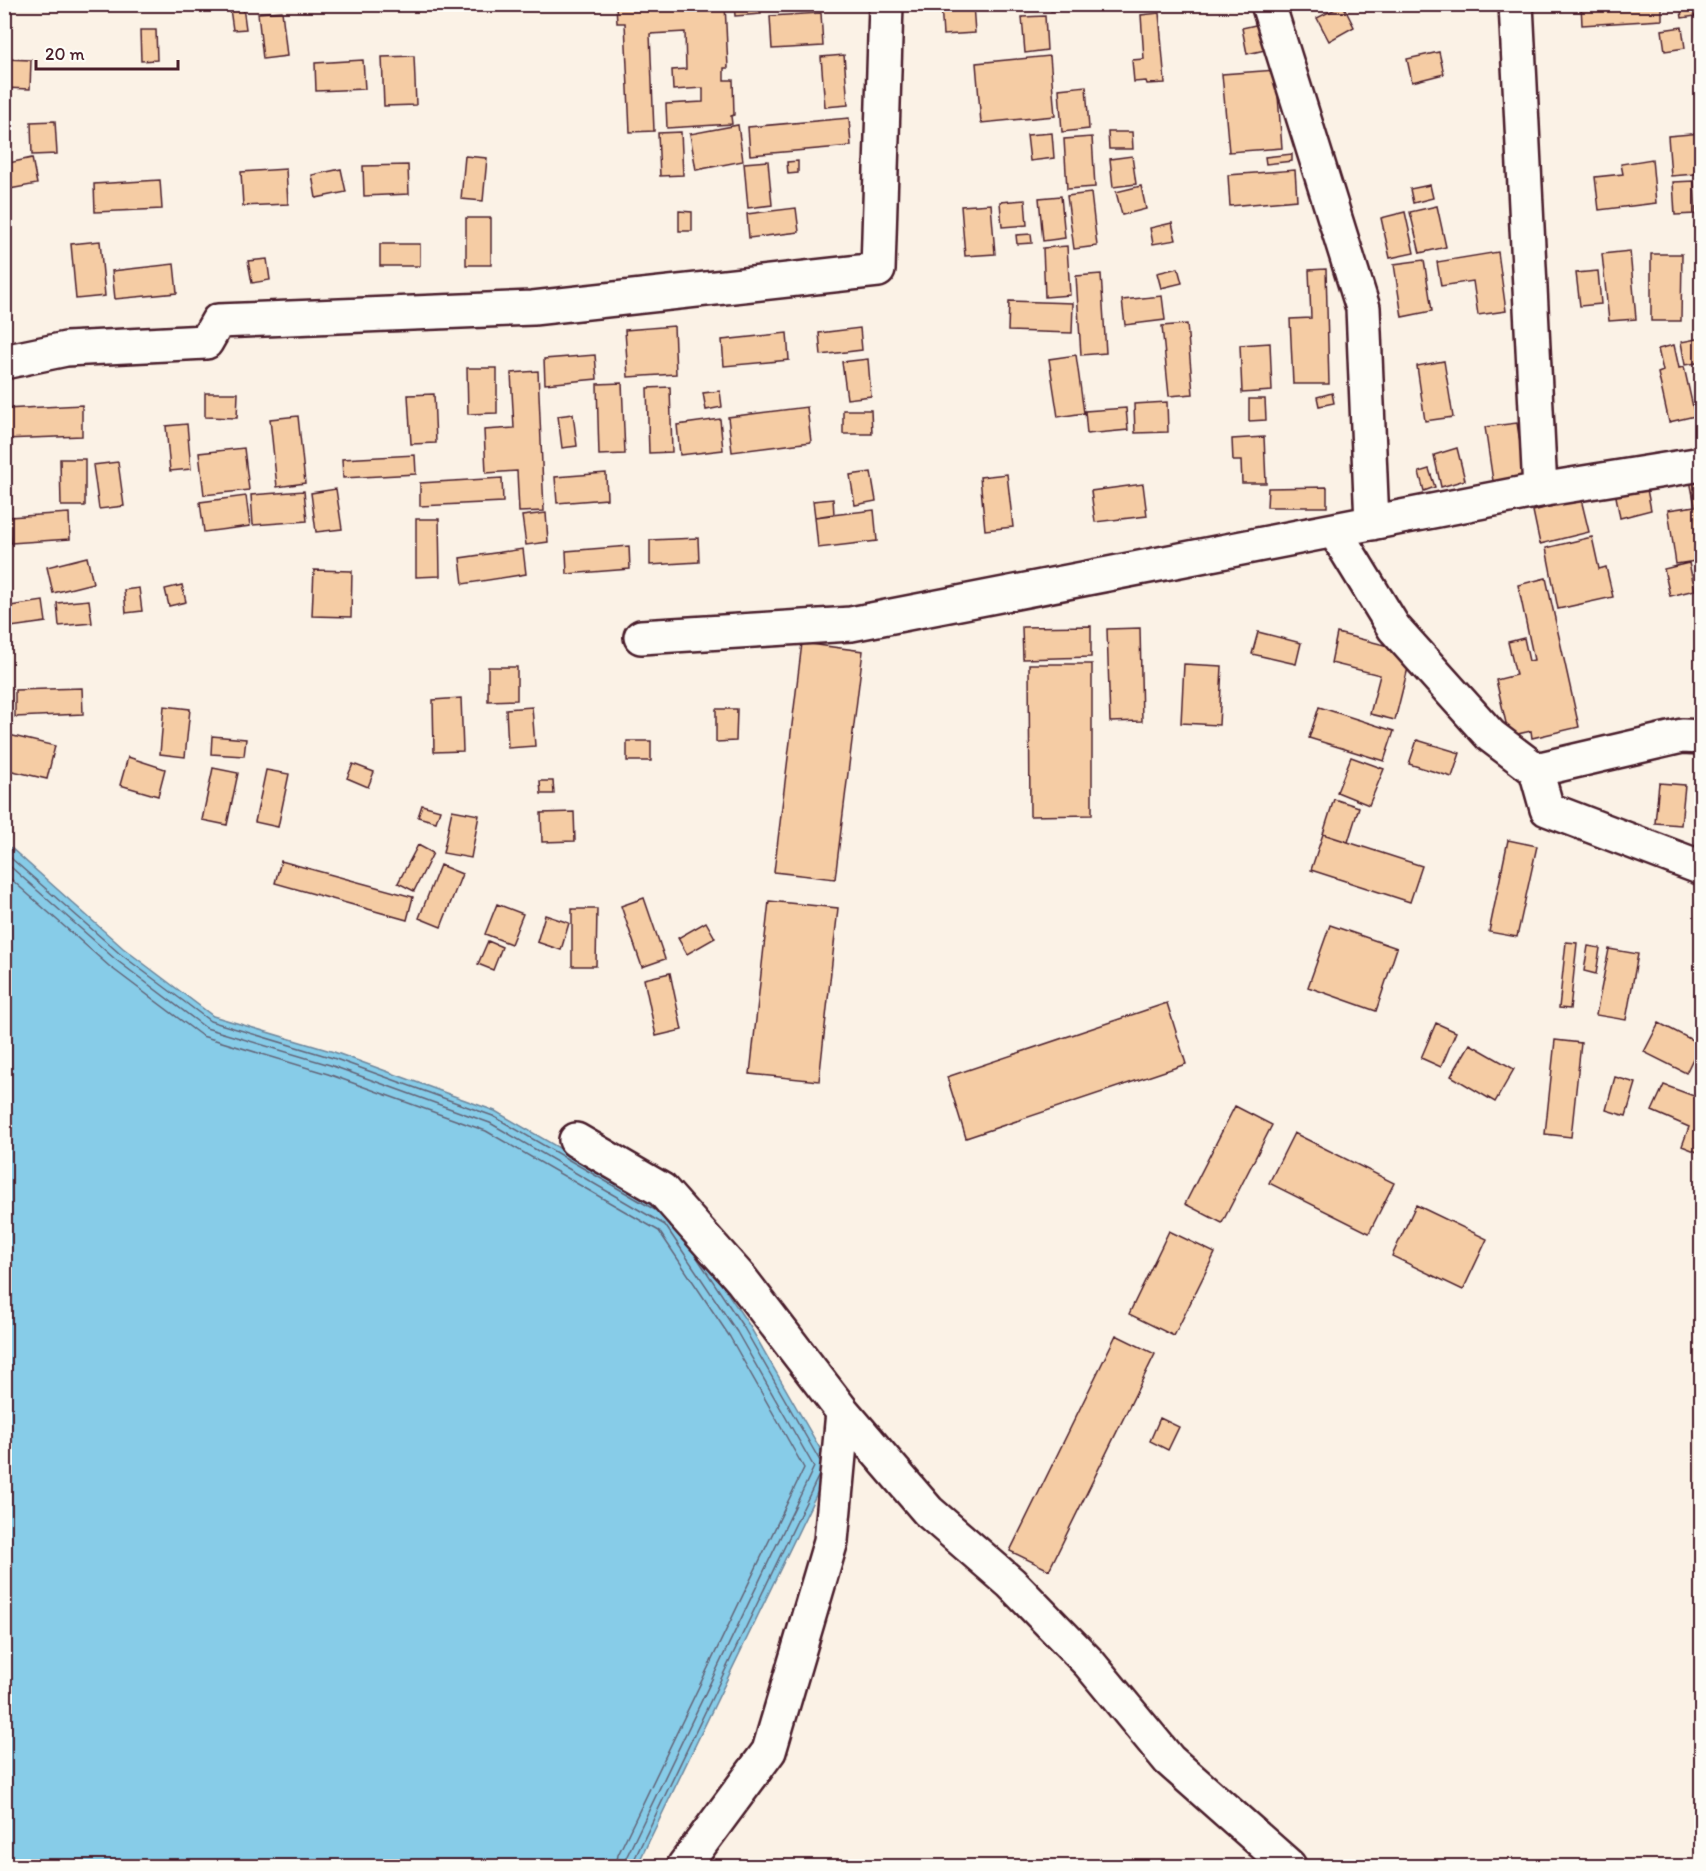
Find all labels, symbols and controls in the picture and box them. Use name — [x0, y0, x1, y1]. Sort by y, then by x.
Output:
scale bar — [36, 33, 178, 71]
text: 20 m — [45, 43, 85, 65]

